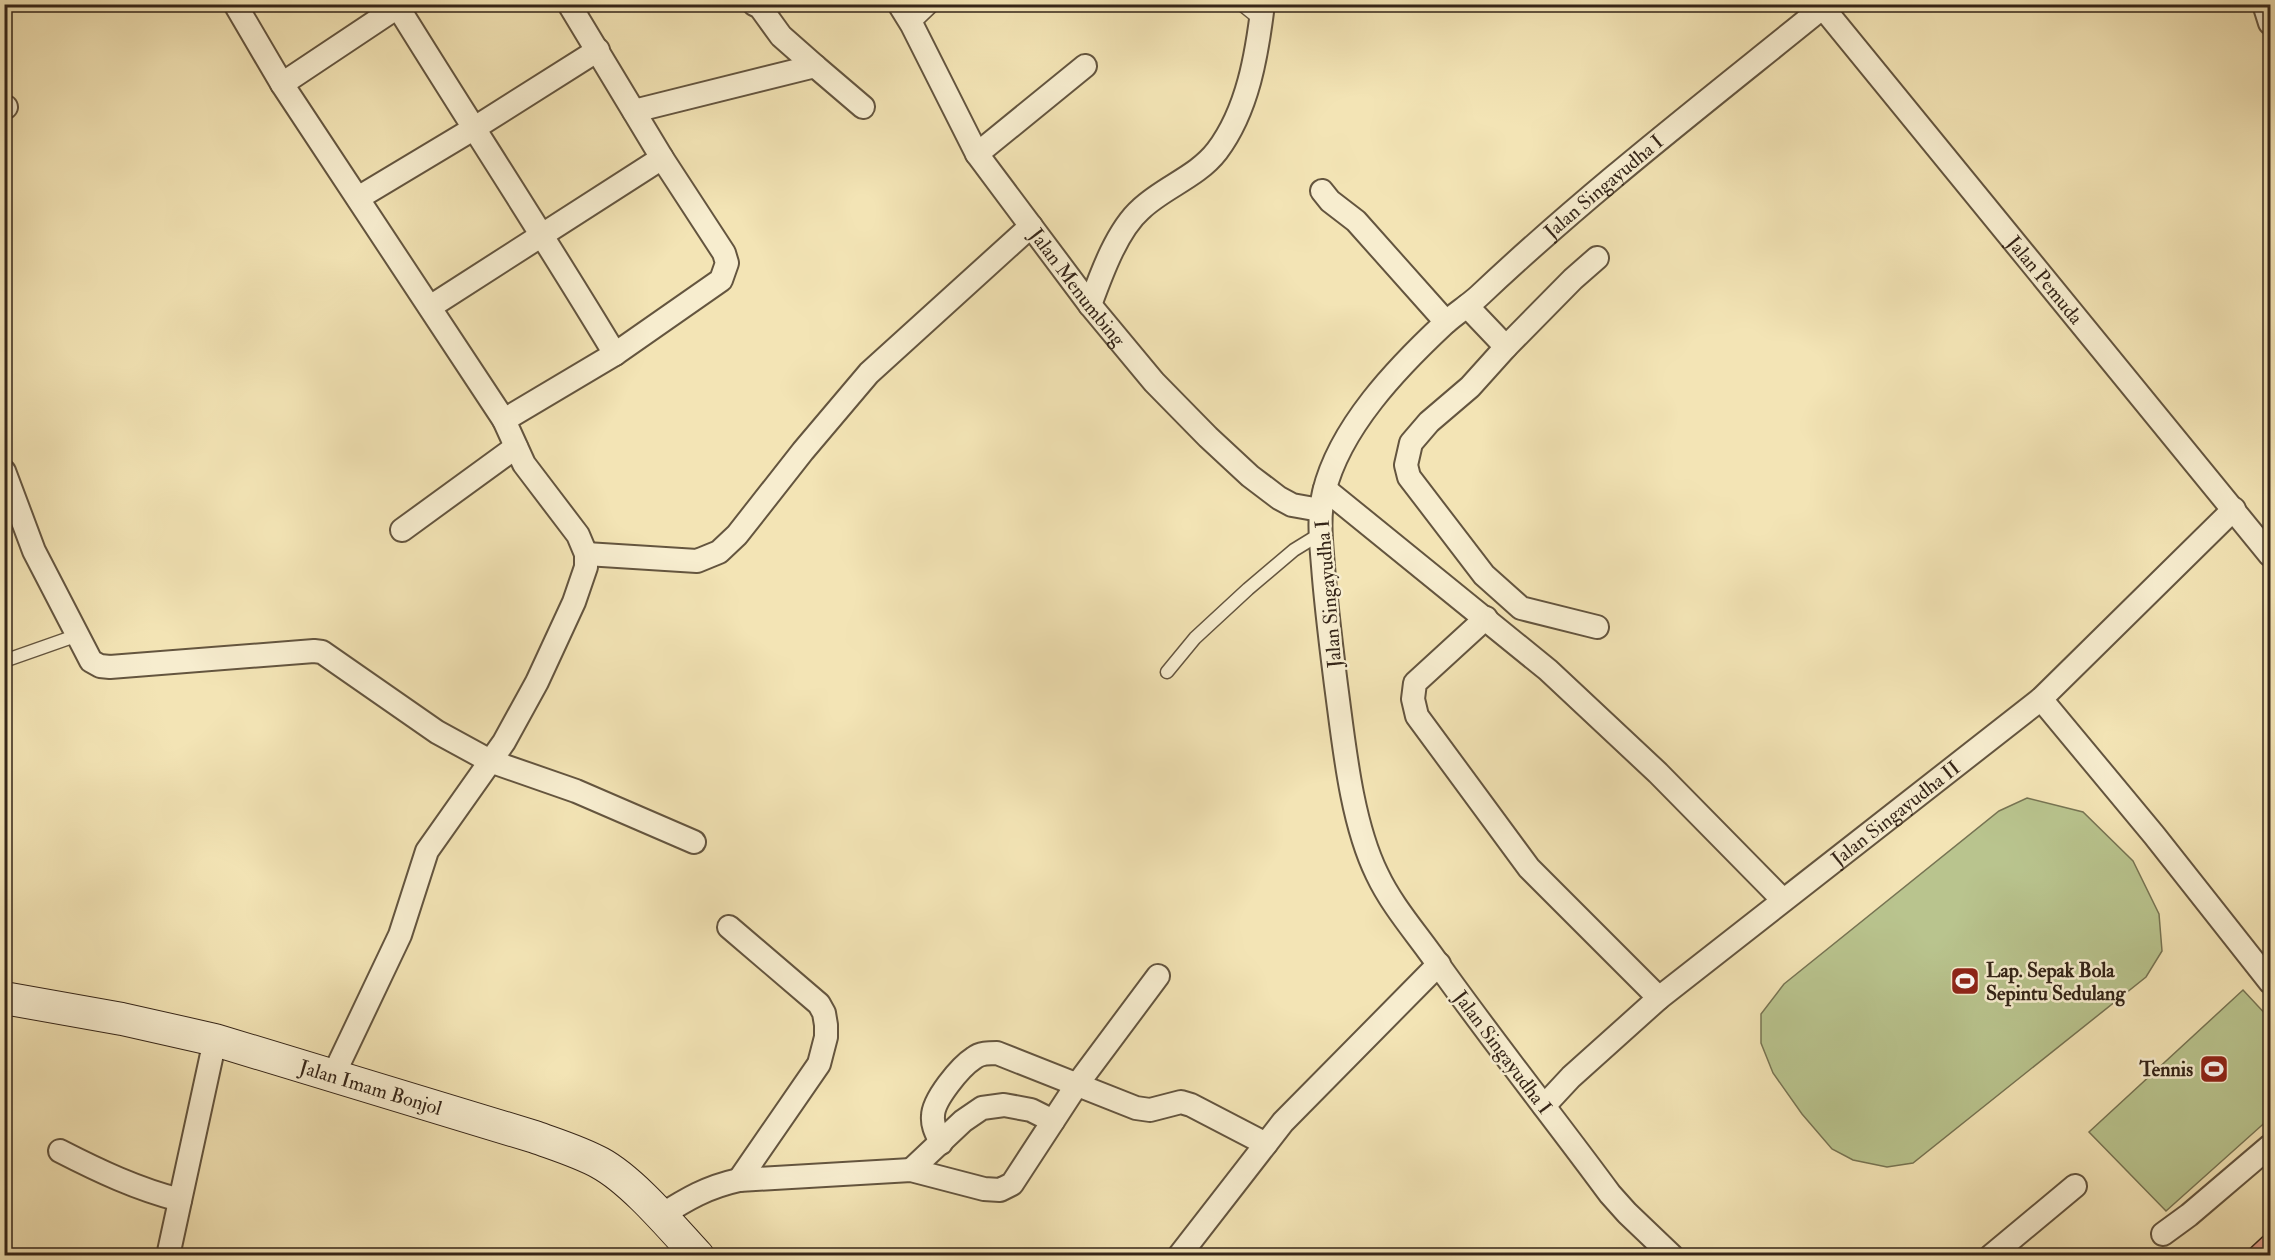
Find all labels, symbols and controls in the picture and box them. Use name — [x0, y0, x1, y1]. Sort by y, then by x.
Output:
street label: Jalan Singayudha I — [1538, 129, 1668, 245]
street label: Jalan Menumbing — [1023, 223, 1132, 352]
street label: Jalan Pemuda — [2001, 230, 2089, 330]
street label: Jalan Singayudha I — [1310, 519, 1348, 670]
street label: Jalan Singayudha II — [1826, 755, 1965, 872]
place label: Lap. Sepak Bola Sepintu Sedulang — [1986, 958, 2126, 1007]
sports icon: Lap. Sepak Bola Sepintu Sedulang — [1949, 965, 1981, 997]
street label: Jalan Singayudha I — [1447, 985, 1557, 1119]
sports icon: Tennis — [2198, 1053, 2230, 1085]
street label: Jalan Imam Bonjol — [295, 1054, 445, 1121]
place label: Tennis — [2139, 1057, 2193, 1082]

